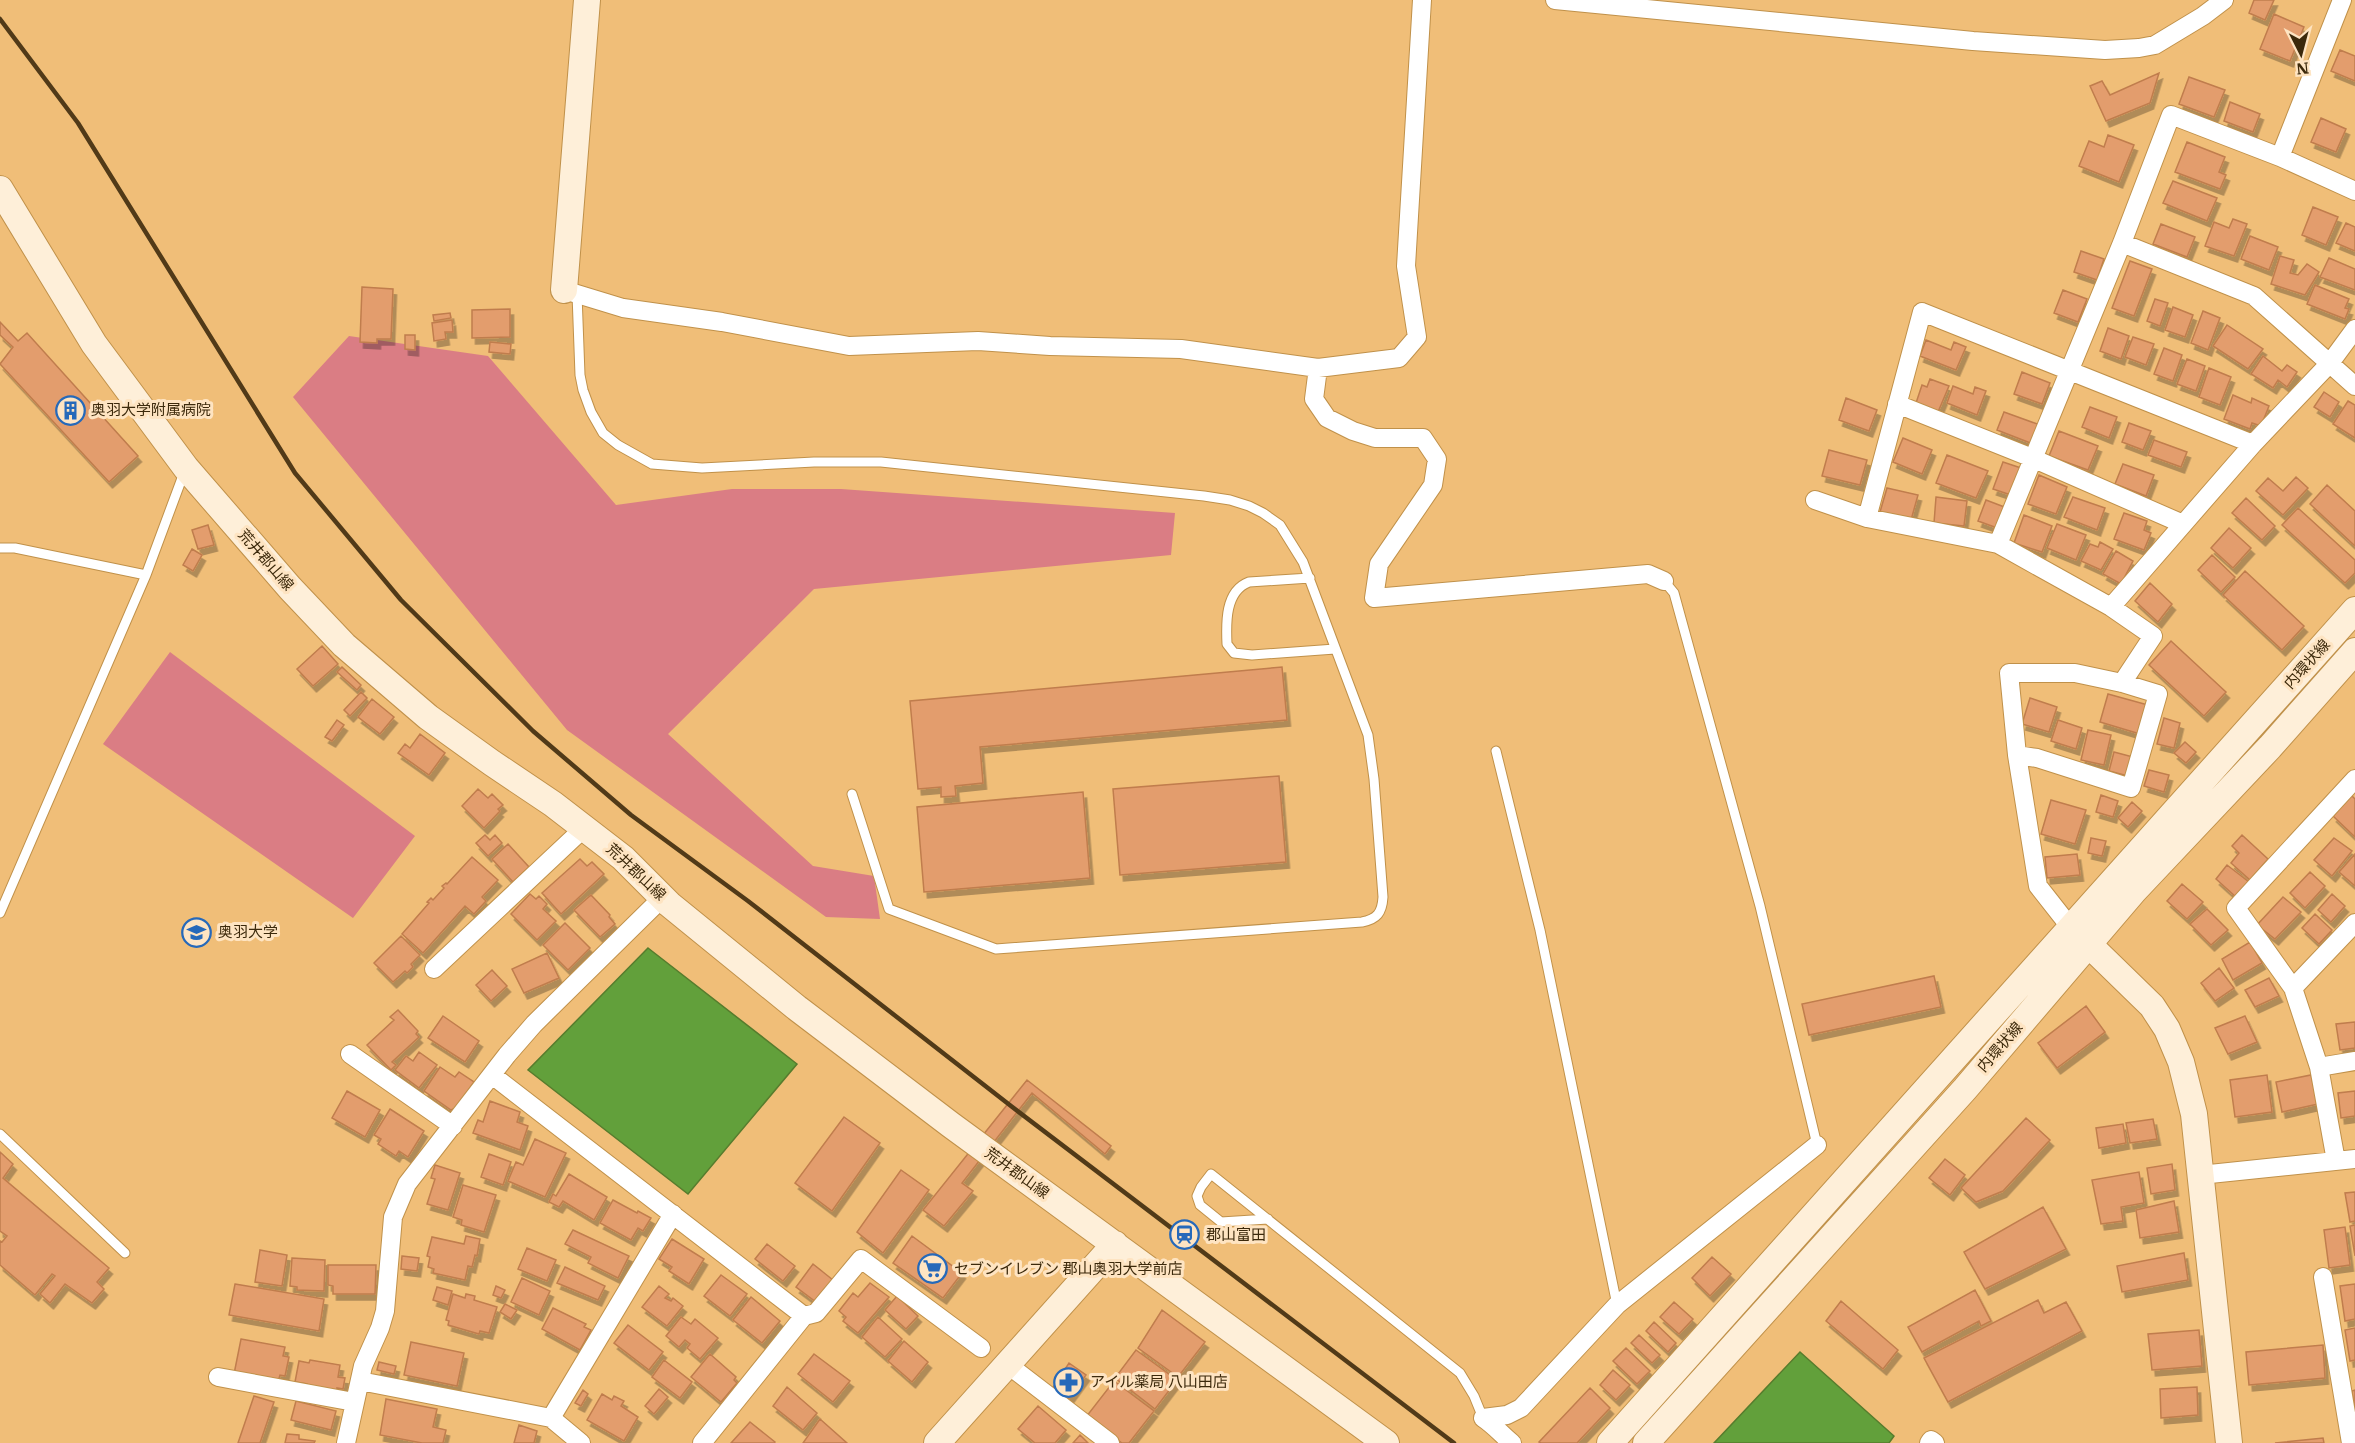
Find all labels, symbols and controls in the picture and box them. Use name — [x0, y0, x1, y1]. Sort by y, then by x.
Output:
north arrow — [2271, 24, 2331, 84]
text: N — [2295, 58, 2310, 80]
building icon: 奥羽大学附属病院 — [54, 394, 86, 426]
place label: 奥羽大学附属病院 — [91, 400, 211, 419]
street label: 荒井郡山線 — [235, 525, 298, 594]
street label: 内環状線 — [2279, 635, 2334, 692]
street label: 荒井郡山線 — [602, 839, 670, 904]
school or university icon: 奥羽大学 — [181, 916, 213, 948]
place label: 奥羽大学 — [218, 922, 278, 941]
street label: 内環状線 — [1973, 1018, 2026, 1076]
street label: 荒井郡山線 — [981, 1143, 1053, 1202]
station icon: 郡山富田 — [1169, 1219, 1201, 1251]
place label: 郡山富田 — [1206, 1225, 1266, 1244]
supermarket icon: セブンイレブン 郡山奥羽大学前店 — [917, 1253, 949, 1285]
place label: セブンイレブン 郡山奥羽大学前店 — [954, 1259, 1182, 1278]
pharmacy icon: アイル薬局 八山田店 — [1053, 1366, 1085, 1398]
place label: アイル薬局 八山田店 — [1090, 1372, 1228, 1391]

